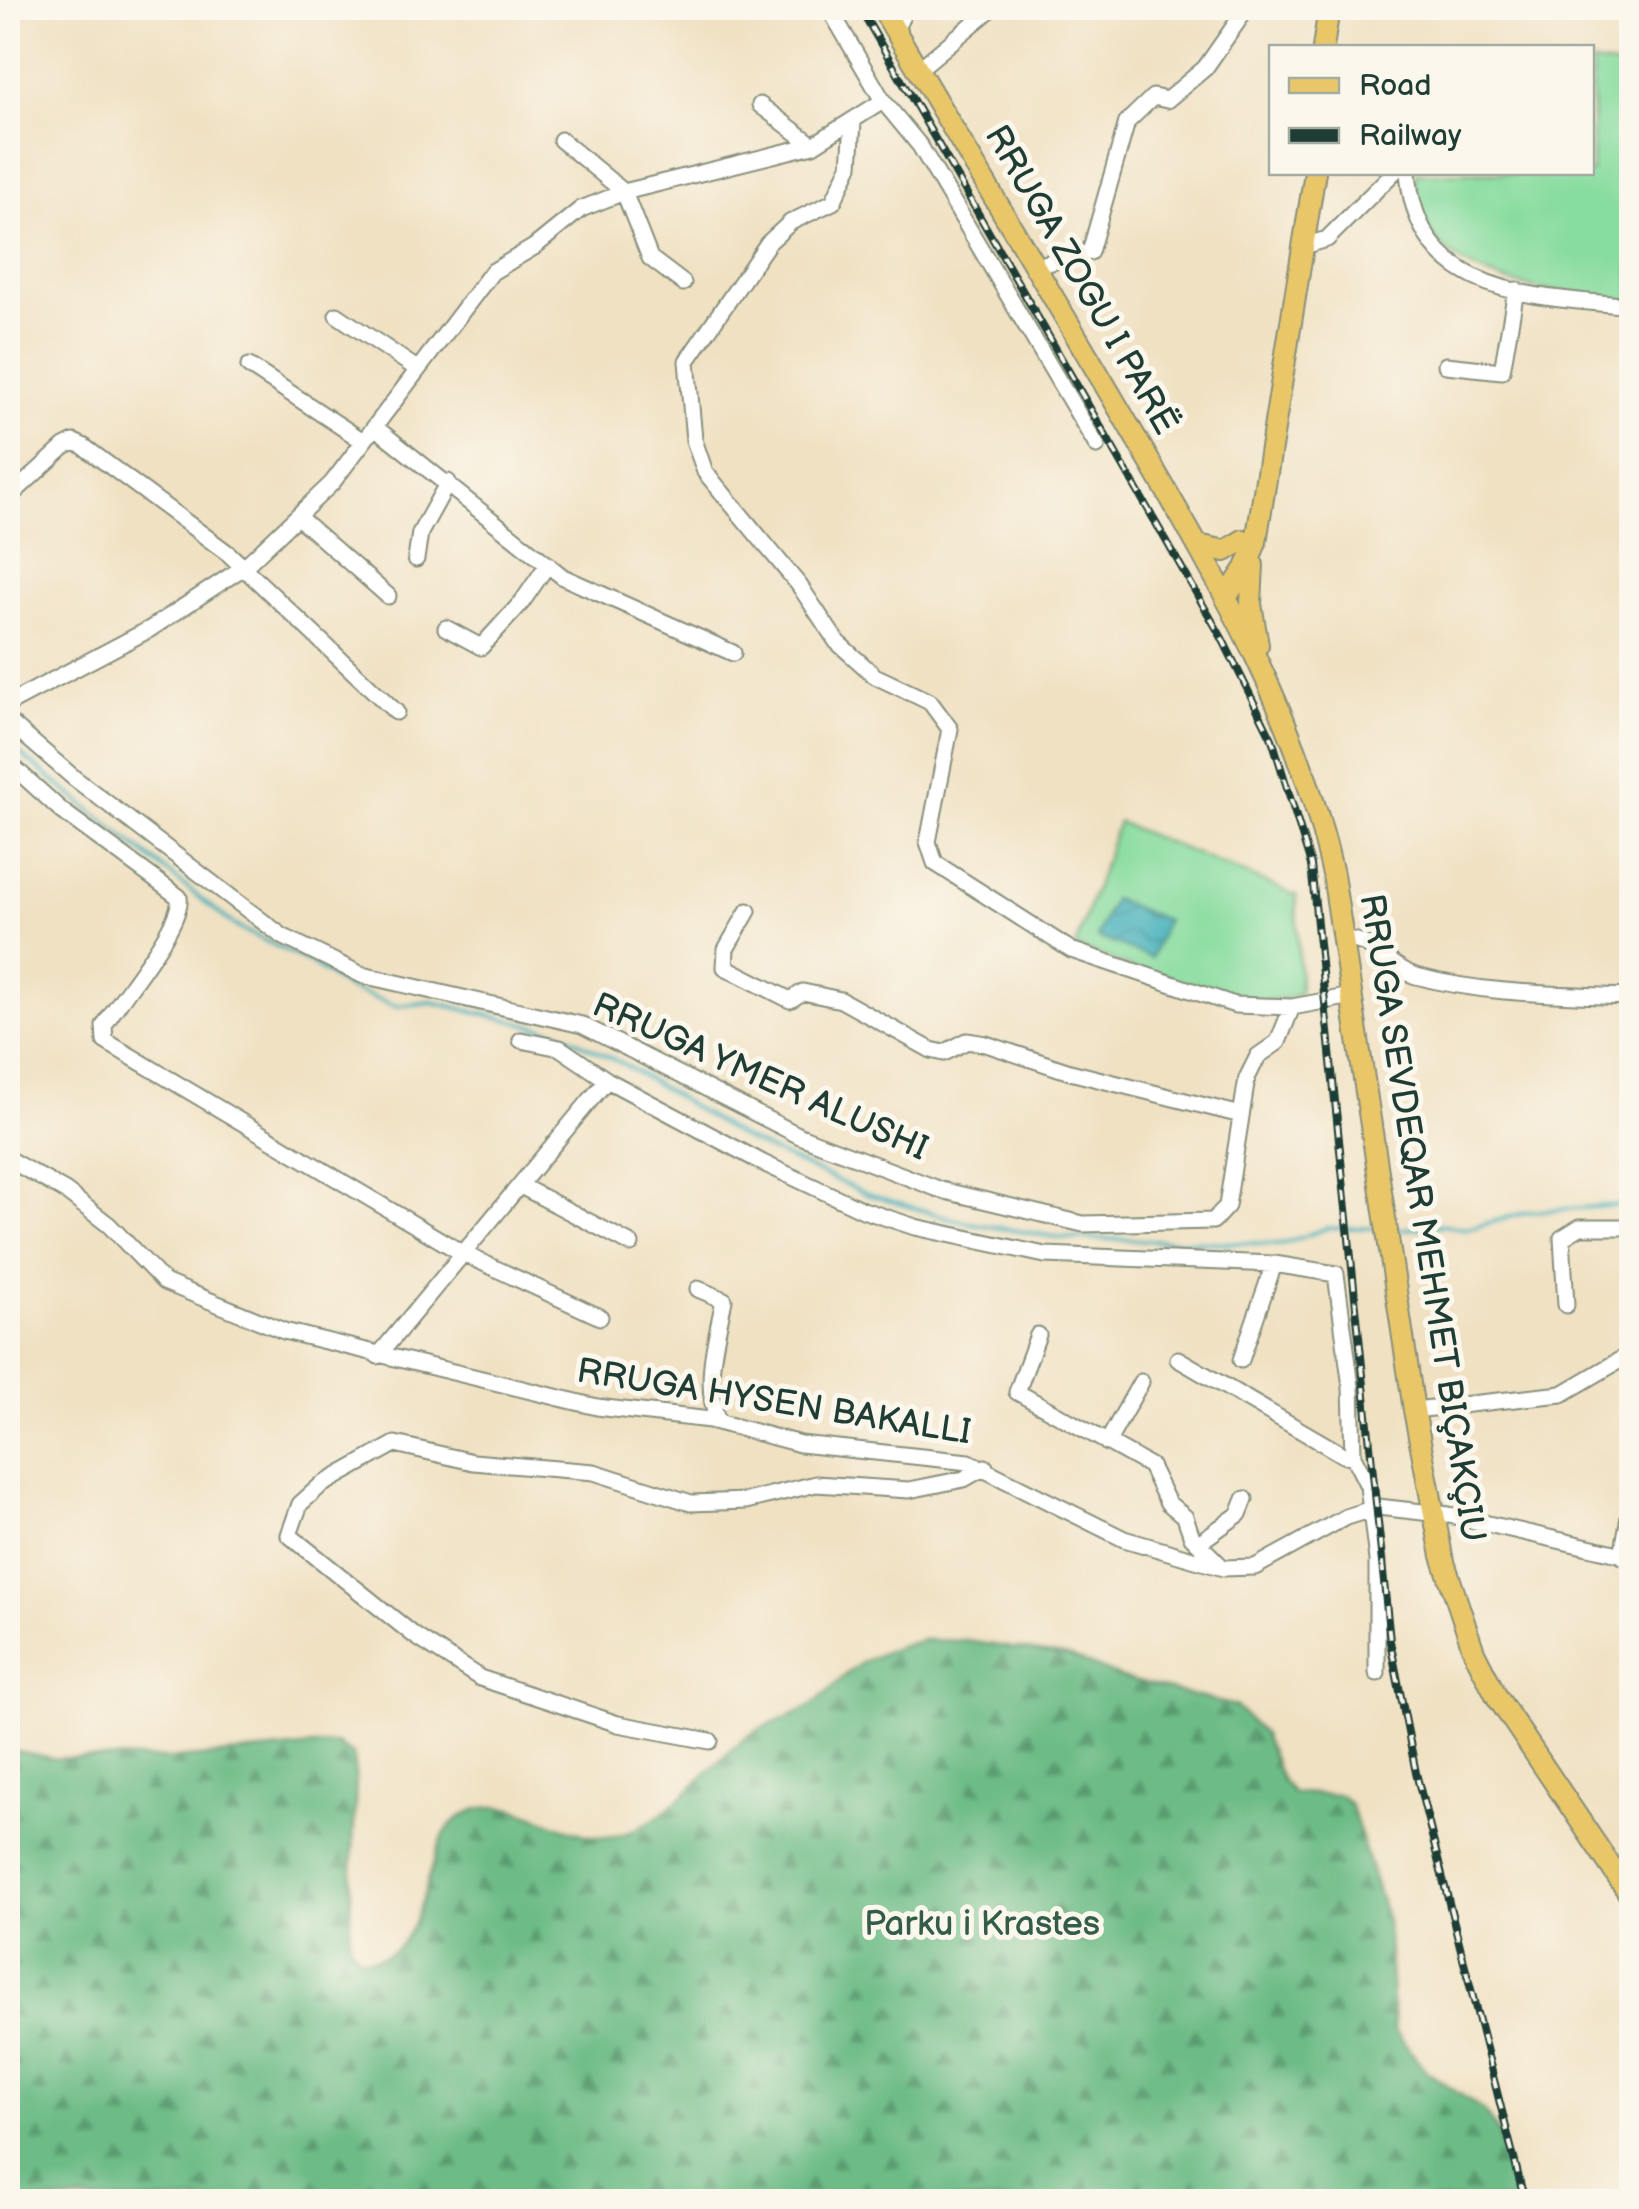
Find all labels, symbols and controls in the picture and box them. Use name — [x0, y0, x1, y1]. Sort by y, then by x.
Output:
legend — [1269, 45, 1594, 175]
text: Road — [1359, 68, 1432, 104]
street label: RRUGA ZOGU I PARË — [975, 118, 1187, 442]
text: Railway — [1359, 118, 1462, 154]
street label: RRUGA SEVDEQAR MEHMET BIÇAKÇIU — [1350, 891, 1494, 1545]
street label: RRUGA YMER ALUSHI — [586, 984, 934, 1170]
street label: RRUGA HYSEN BAKALLI — [574, 1350, 974, 1454]
park label: Parku i Krastes — [864, 1903, 1100, 1946]

